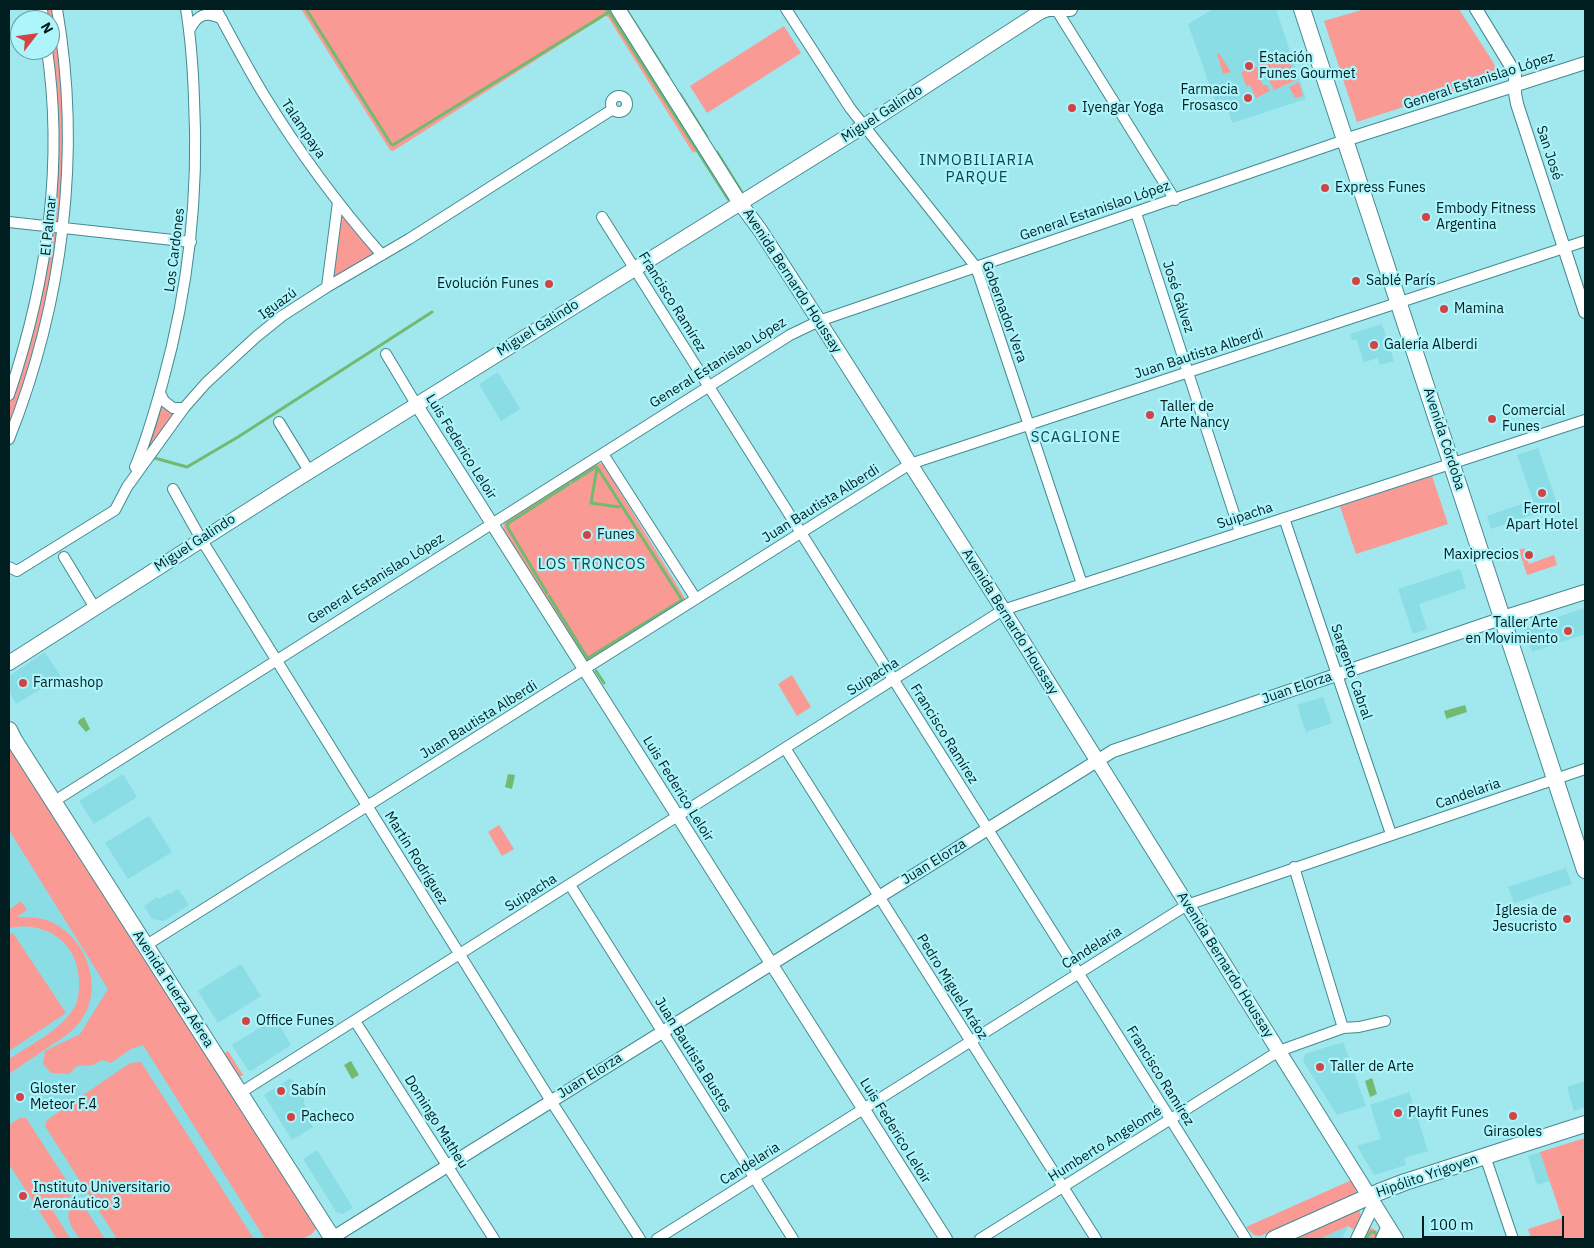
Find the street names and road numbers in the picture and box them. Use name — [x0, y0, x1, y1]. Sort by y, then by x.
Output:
street label: General Estanislao López — [1401, 49, 1557, 113]
street label: Miguel Galindo — [838, 82, 926, 146]
street label: Talampaya — [277, 96, 329, 162]
street label: San José — [1532, 124, 1566, 182]
street label: General Estanislao López — [1018, 177, 1172, 245]
street label: El Palmar — [38, 195, 60, 257]
street label: Avenida Bernardo Houssay — [739, 206, 845, 356]
street label: Los Cardones — [162, 207, 188, 293]
street label: Francisco Ramírez — [634, 249, 710, 355]
street label: Gobernador Vera — [978, 259, 1030, 365]
street label: José Gálvez — [1158, 259, 1198, 335]
street label: Iguazú — [256, 285, 300, 323]
street label: Miguel Galindo — [494, 296, 582, 360]
street label: General Estanislao López — [647, 314, 789, 412]
street label: Juan Bautista Alberdi — [1132, 325, 1266, 383]
street label: Avenida Córdoba — [1420, 386, 1468, 492]
street label: Luis Federico Leloir — [422, 391, 500, 503]
street label: Juan Bautista Alberdi — [760, 461, 882, 547]
street label: Suipacha — [1215, 499, 1275, 533]
street label: Miguel Galindo — [151, 511, 239, 575]
street label: General Estanislao López — [305, 530, 447, 628]
street label: Avenida Bernardo Houssay — [958, 546, 1062, 698]
street label: Sargento Cabral — [1327, 622, 1375, 722]
street label: Suipacha — [844, 655, 902, 699]
street label: Juan Elorza — [1260, 668, 1334, 708]
street label: Juan Bautista Alberdi — [418, 677, 540, 763]
street label: Francisco Ramírez — [906, 681, 982, 787]
street label: Luis Federico Leloir — [639, 733, 717, 845]
street label: Candelaria — [1433, 775, 1503, 813]
street label: Martín Rodríguez — [381, 808, 451, 908]
street label: Juan Elorza — [899, 836, 969, 888]
street label: Suipacha — [502, 871, 560, 915]
street label: Avenida Bernardo Houssay — [1173, 889, 1277, 1041]
street label: Candelaria — [1059, 923, 1125, 973]
street label: Avenida Fuerza Aérea — [129, 927, 217, 1051]
street label: Pedro Miguel Aráoz — [913, 931, 991, 1043]
street label: Juan Bautista Bustos — [651, 994, 735, 1116]
street label: Francisco Ramírez — [1122, 1023, 1198, 1129]
street label: Juan Elorza — [555, 1050, 625, 1102]
street label: Domingo Matheu — [401, 1072, 471, 1172]
street label: Luis Federico Leloir — [856, 1075, 934, 1187]
street label: Humberto Angelomé — [1045, 1102, 1165, 1186]
street label: Candelaria — [717, 1139, 783, 1189]
street label: Hipólito Yrigoyen — [1374, 1151, 1480, 1201]

